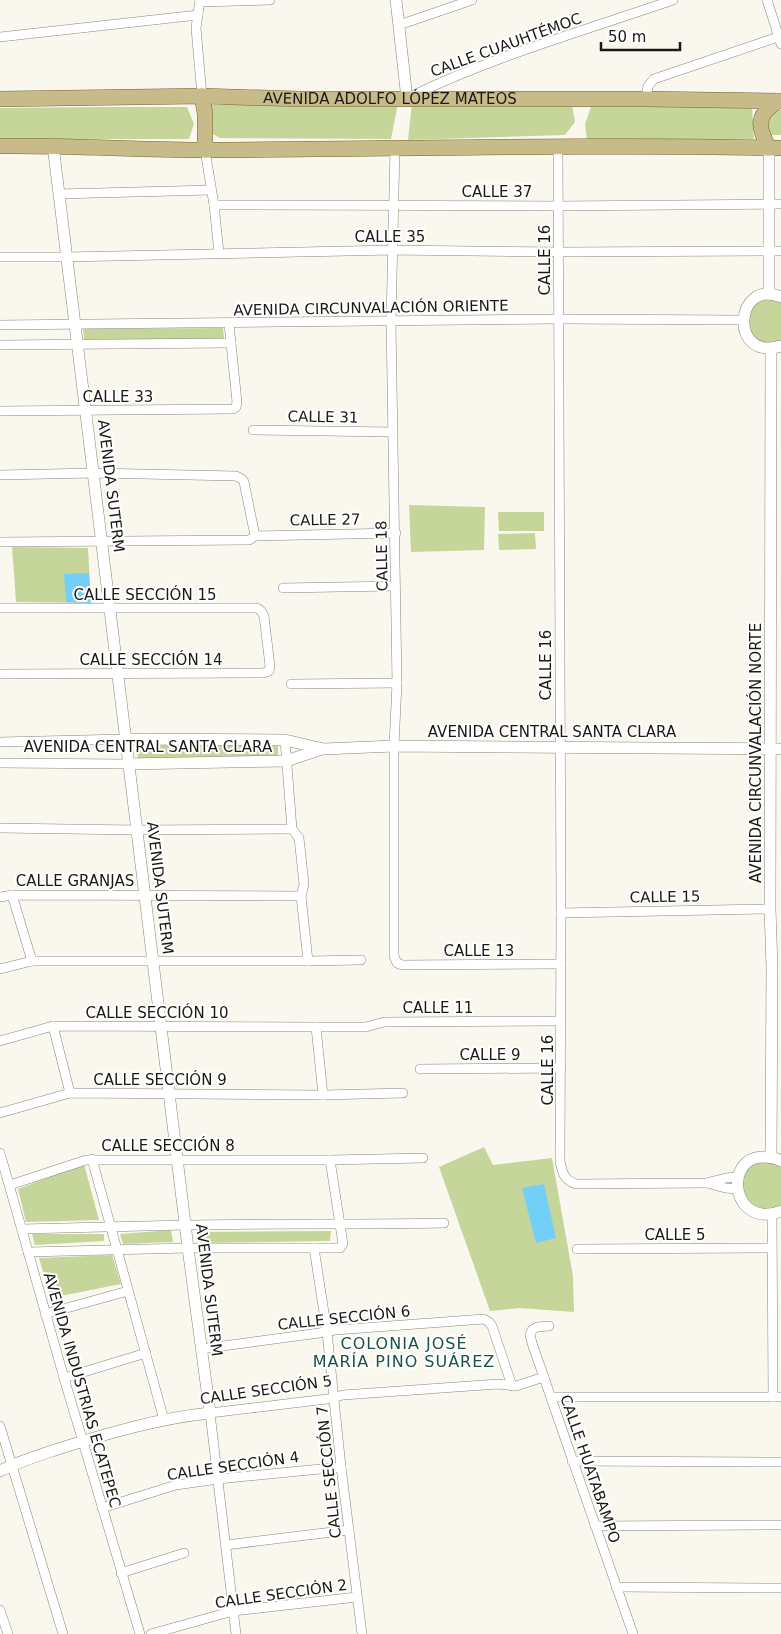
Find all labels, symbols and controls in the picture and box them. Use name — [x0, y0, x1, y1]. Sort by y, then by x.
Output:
street label: CALLE CUAUHTÉMOC — [428, 8, 584, 81]
scale bar — [601, 20, 680, 52]
text: 50 m — [608, 28, 646, 46]
street label: AVENIDA ADOLFO LÓPEZ MATEOS — [263, 89, 517, 108]
street label: CALLE 37 — [462, 183, 532, 201]
street label: CALLE 16 — [536, 225, 554, 295]
street label: CALLE 35 — [355, 228, 425, 246]
street label: AVENIDA CIRCUNVALACIÓN ORIENTE — [233, 296, 509, 319]
street label: CALLE 33 — [83, 388, 153, 406]
street label: CALLE 31 — [287, 407, 359, 427]
street label: AVENIDA SUTERM — [94, 419, 128, 553]
street label: CALLE 27 — [289, 510, 361, 530]
street label: CALLE 18 — [372, 520, 392, 592]
street label: CALLE SECCIÓN 15 — [74, 585, 216, 604]
street label: AVENIDA CIRCUNVALACIÓN NORTE — [746, 623, 765, 883]
street label: CALLE 16 — [537, 630, 555, 700]
street label: CALLE SECCIÓN 14 — [80, 650, 222, 669]
street label: AVENIDA CENTRAL SANTA CLARA — [428, 723, 677, 741]
street label: AVENIDA CENTRAL SANTA CLARA — [24, 738, 273, 756]
street label: AVENIDA SUTERM — [143, 821, 177, 955]
street label: CALLE GRANJAS — [16, 872, 134, 890]
street label: CALLE 15 — [629, 887, 701, 907]
street label: CALLE 13 — [444, 942, 514, 960]
street label: CALLE 11 — [403, 999, 473, 1017]
street label: CALLE SECCIÓN 10 — [86, 1003, 228, 1022]
street label: CALLE 16 — [539, 1035, 557, 1105]
street label: CALLE 9 — [459, 1046, 521, 1064]
street label: CALLE SECCIÓN 9 — [93, 1070, 227, 1089]
street label: CALLE SECCIÓN 8 — [101, 1136, 235, 1155]
street label: AVENIDA SUTERM — [192, 1223, 226, 1357]
street label: CALLE 5 — [644, 1226, 706, 1244]
street label: AVENIDA INDUSTRIAS ECATEPEC — [40, 1270, 124, 1510]
street label: CALLE SECCIÓN 6 — [277, 1301, 411, 1334]
district label: COLONIA JOSÉ MARÍA PINO SUÁREZ — [313, 1334, 495, 1371]
street label: CALLE SECCIÓN 5 — [199, 1371, 333, 1408]
street label: CALLE HUATABAMPO — [556, 1392, 624, 1546]
street label: CALLE SECCIÓN 7 — [312, 1405, 345, 1539]
street label: CALLE SECCIÓN 4 — [166, 1447, 300, 1484]
street label: CALLE SECCIÓN 2 — [214, 1575, 348, 1612]

